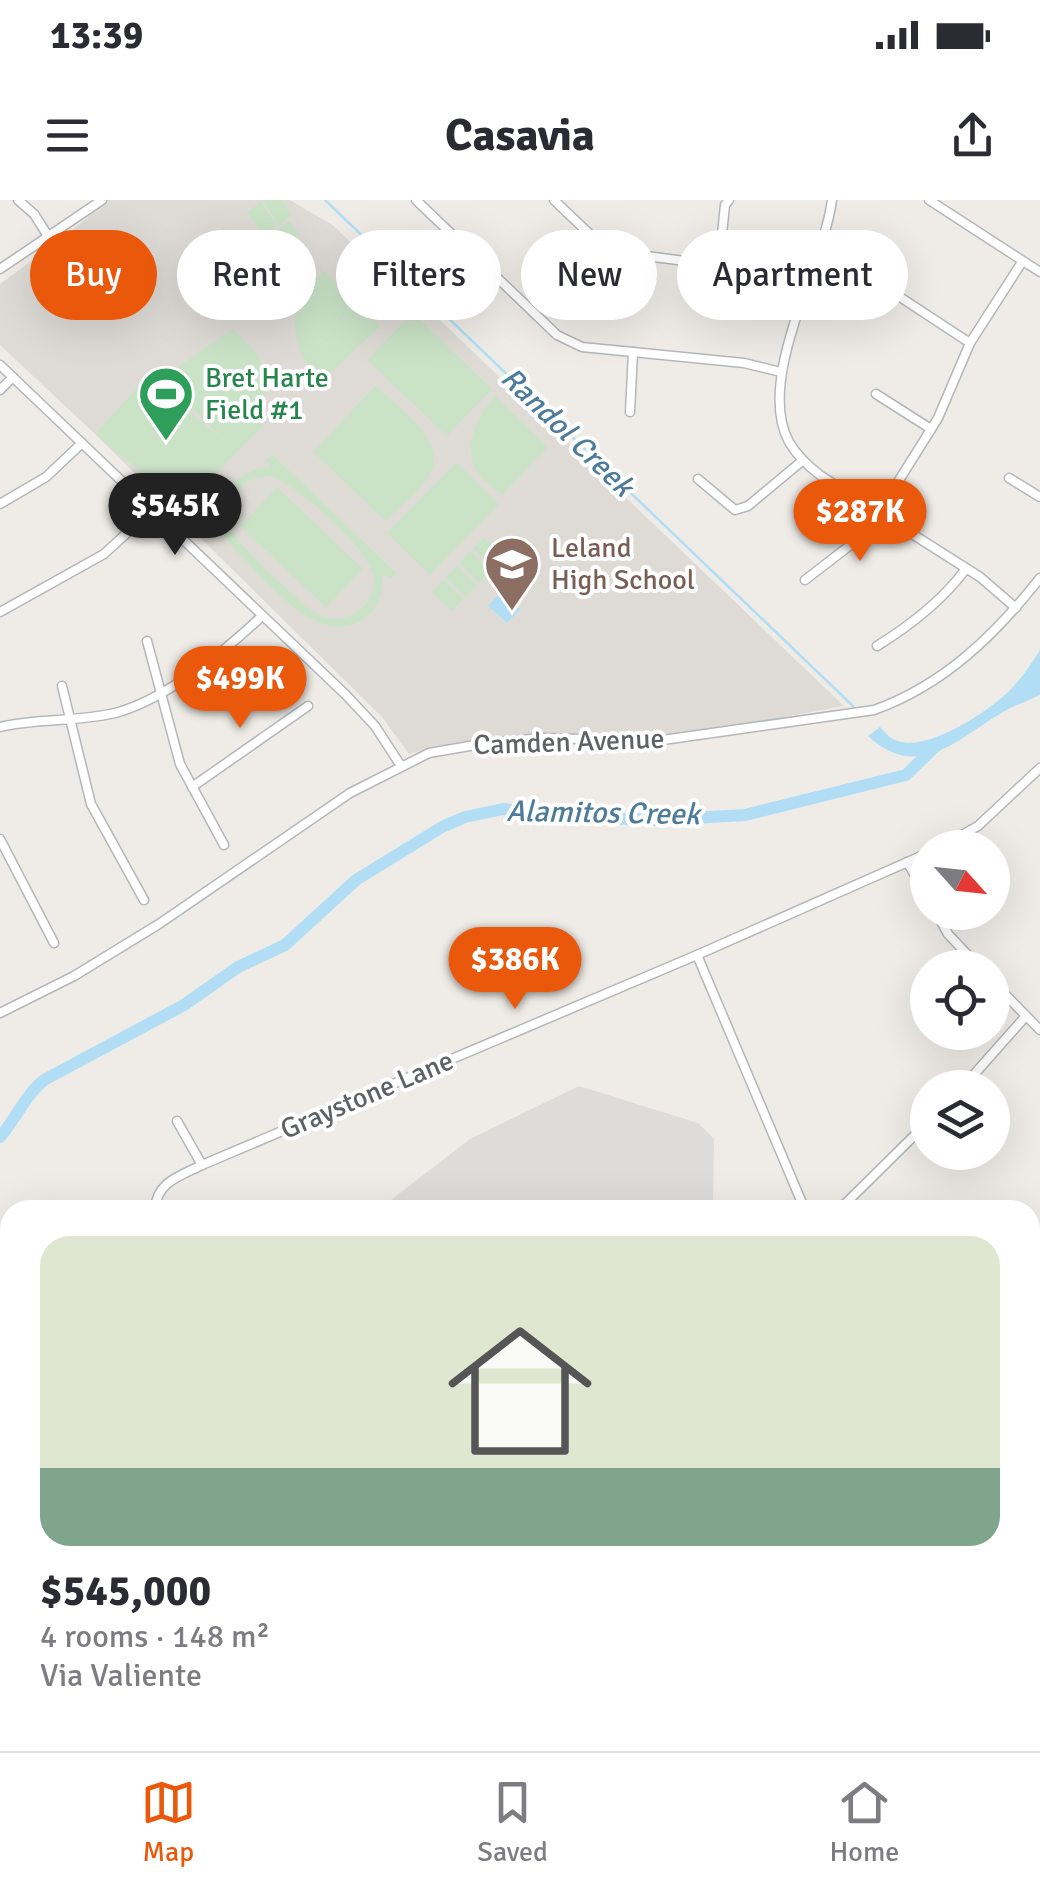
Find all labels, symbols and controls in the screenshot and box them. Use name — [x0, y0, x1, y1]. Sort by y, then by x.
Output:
text: 13:39 — [50, 12, 143, 59]
icon: menu — [40, 108, 95, 163]
text: Casavia — [445, 108, 595, 163]
icon: share — [945, 108, 1000, 163]
chip: Buy — [30, 230, 157, 320]
chip: Rent — [177, 230, 316, 320]
chip: Filters — [336, 230, 501, 320]
chip: New — [521, 230, 657, 320]
chip: Apartment — [677, 230, 908, 320]
water label: Randol Creek — [493, 360, 643, 506]
place label: Bret Harte Field #1 — [205, 361, 329, 427]
sports icon: Bret Harte Field #1 — [136, 364, 196, 443]
pin: $545K — [105, 473, 245, 558]
pin: $287K — [790, 479, 930, 564]
text: $545K — [131, 486, 219, 525]
text: $287K — [816, 492, 904, 531]
place label: Leland High School — [551, 531, 695, 597]
school or university icon: Leland High School — [482, 534, 542, 613]
pin: $499K — [170, 646, 310, 731]
text: $499K — [196, 659, 284, 698]
street label: Camden Avenue — [473, 722, 665, 762]
water label: Alamitos Creek — [506, 793, 703, 833]
north arrow — [910, 830, 1010, 930]
map controls — [910, 830, 1010, 1170]
pin: $386K — [445, 927, 585, 1012]
text: $386K — [471, 940, 559, 979]
button: locate — [910, 950, 1010, 1050]
street label: Graystone Lane — [275, 1043, 459, 1147]
button: layers — [910, 1070, 1010, 1170]
icon: home — [430, 1301, 610, 1481]
text: $545,000 — [40, 1566, 211, 1617]
text: 4 rooms · 148 m² — [40, 1617, 270, 1656]
text: Via Valiente — [40, 1656, 202, 1695]
tab: Map — [141, 1775, 196, 1869]
tab: Saved — [477, 1775, 548, 1869]
tab: Home — [829, 1775, 899, 1869]

